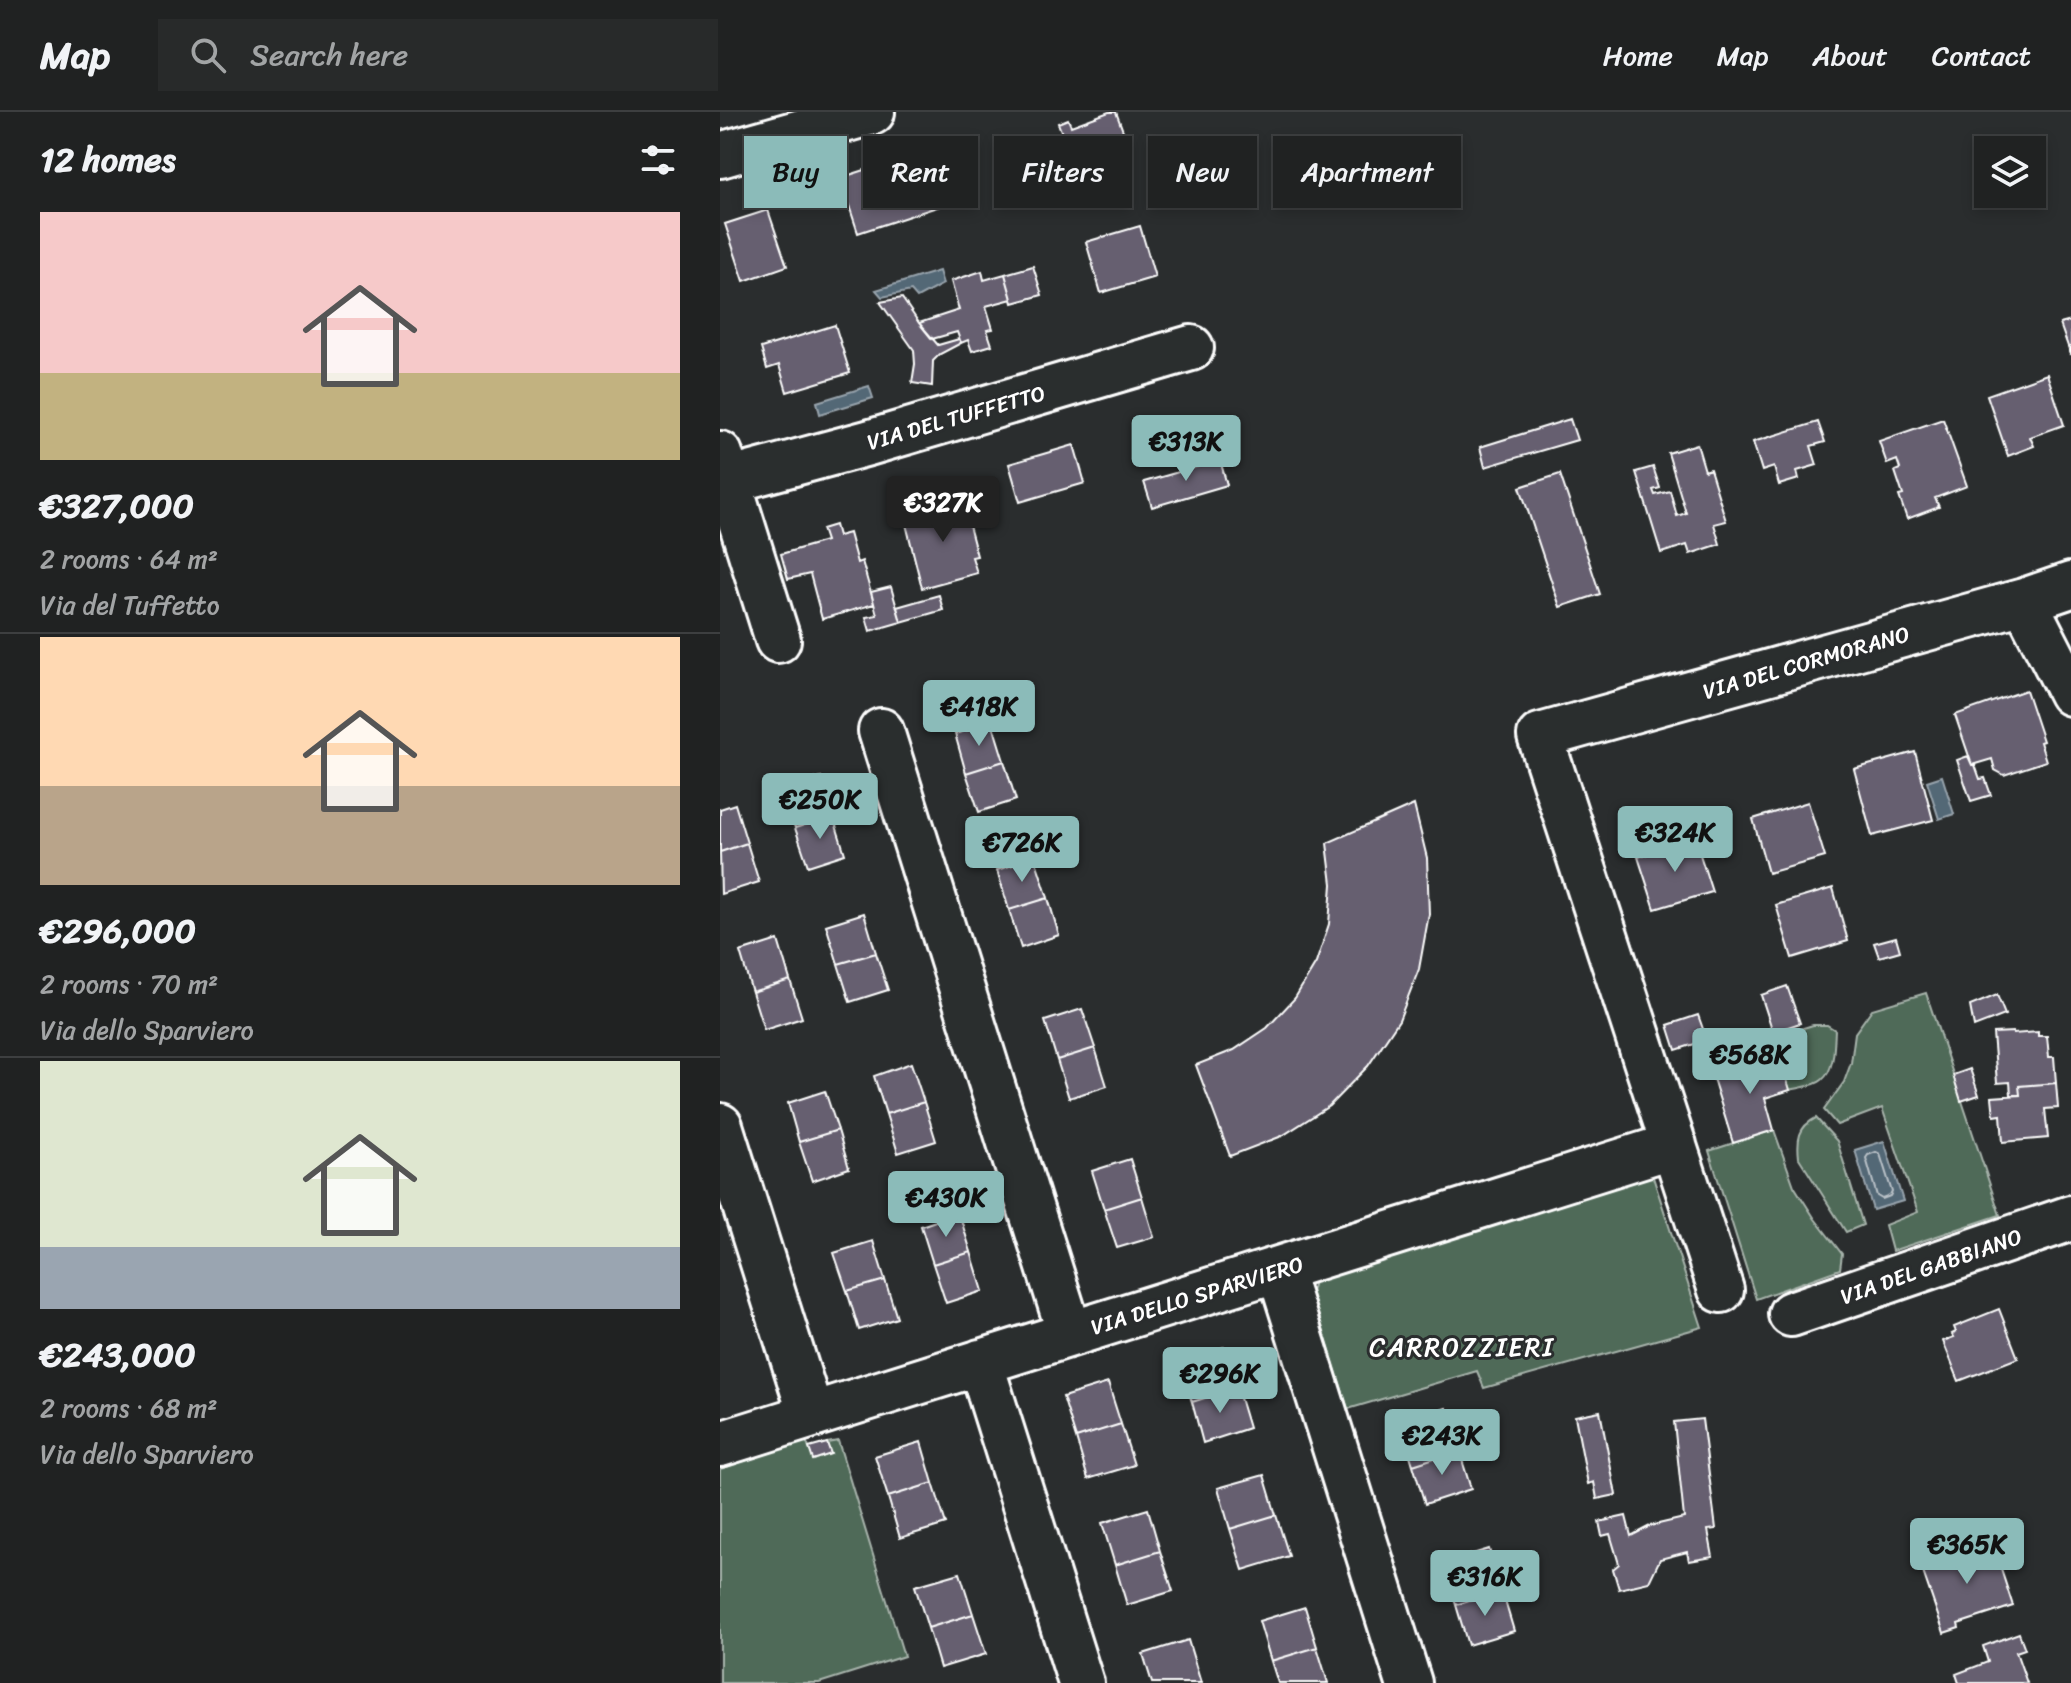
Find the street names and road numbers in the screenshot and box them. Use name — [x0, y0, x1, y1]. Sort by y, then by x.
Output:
street label: VIA DEL TUFFETTO — [862, 373, 1050, 462]
street label: VIA DEL CORMORANO — [1698, 614, 1914, 711]
street label: VIA DEL GABBIANO — [1835, 1217, 2027, 1316]
street label: VIA DELLO SPARVIERO — [1086, 1245, 1309, 1346]

